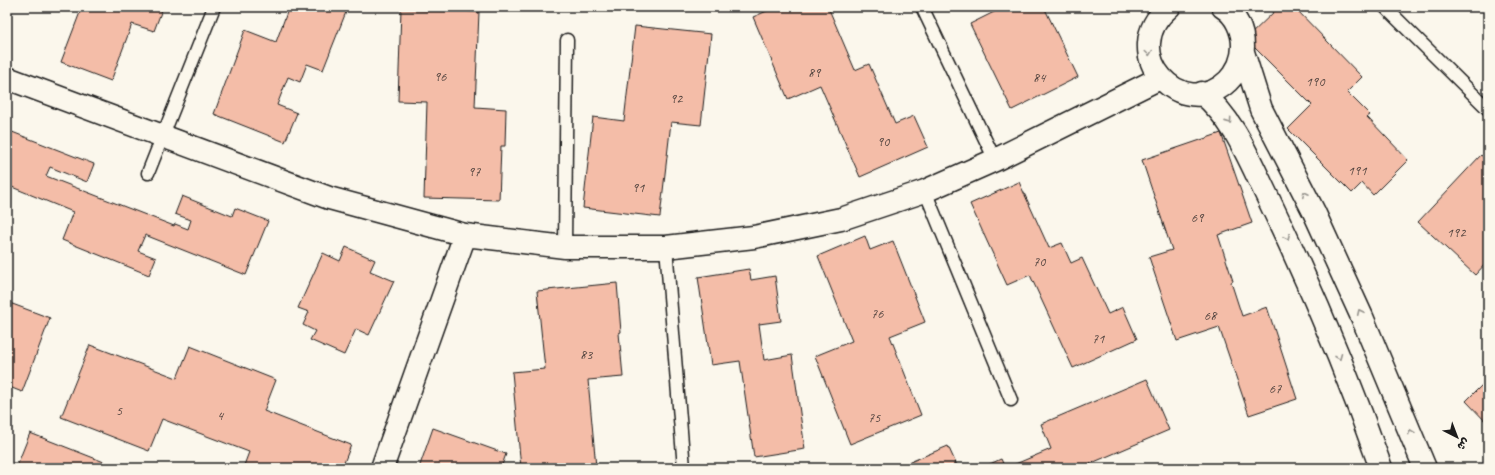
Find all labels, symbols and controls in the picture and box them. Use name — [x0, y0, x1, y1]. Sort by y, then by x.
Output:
one-way arrow — [1144, 50, 1153, 56]
house number: 89 — [808, 64, 822, 81]
house number: 96 — [434, 68, 447, 85]
house number: 84 — [1033, 69, 1047, 86]
house number: 190 — [1306, 73, 1326, 90]
house number: 92 — [670, 90, 684, 107]
one-way arrow — [1224, 117, 1231, 124]
house number: 90 — [877, 133, 891, 150]
house number: 191 — [1348, 162, 1367, 179]
house number: 97 — [468, 163, 481, 180]
house number: 91 — [632, 179, 645, 196]
one-way arrow — [1302, 191, 1310, 198]
house number: 69 — [1191, 209, 1205, 226]
house number: 192 — [1447, 224, 1467, 241]
one-way arrow — [1282, 233, 1290, 241]
house number: 70 — [1033, 253, 1047, 270]
house number: 76 — [871, 305, 884, 322]
house number: 68 — [1204, 307, 1218, 324]
one-way arrow — [1357, 308, 1365, 316]
house number: 71 — [1092, 330, 1105, 347]
house number: 83 — [580, 346, 594, 363]
one-way arrow — [1334, 353, 1342, 360]
house number: 67 — [1269, 380, 1282, 397]
house number: 5 — [116, 402, 123, 419]
house number: 4 — [217, 407, 225, 424]
house number: 75 — [868, 409, 881, 426]
north arrow — [1437, 417, 1477, 457]
one-way arrow — [1407, 428, 1415, 435]
text: ش — [1455, 435, 1473, 454]

